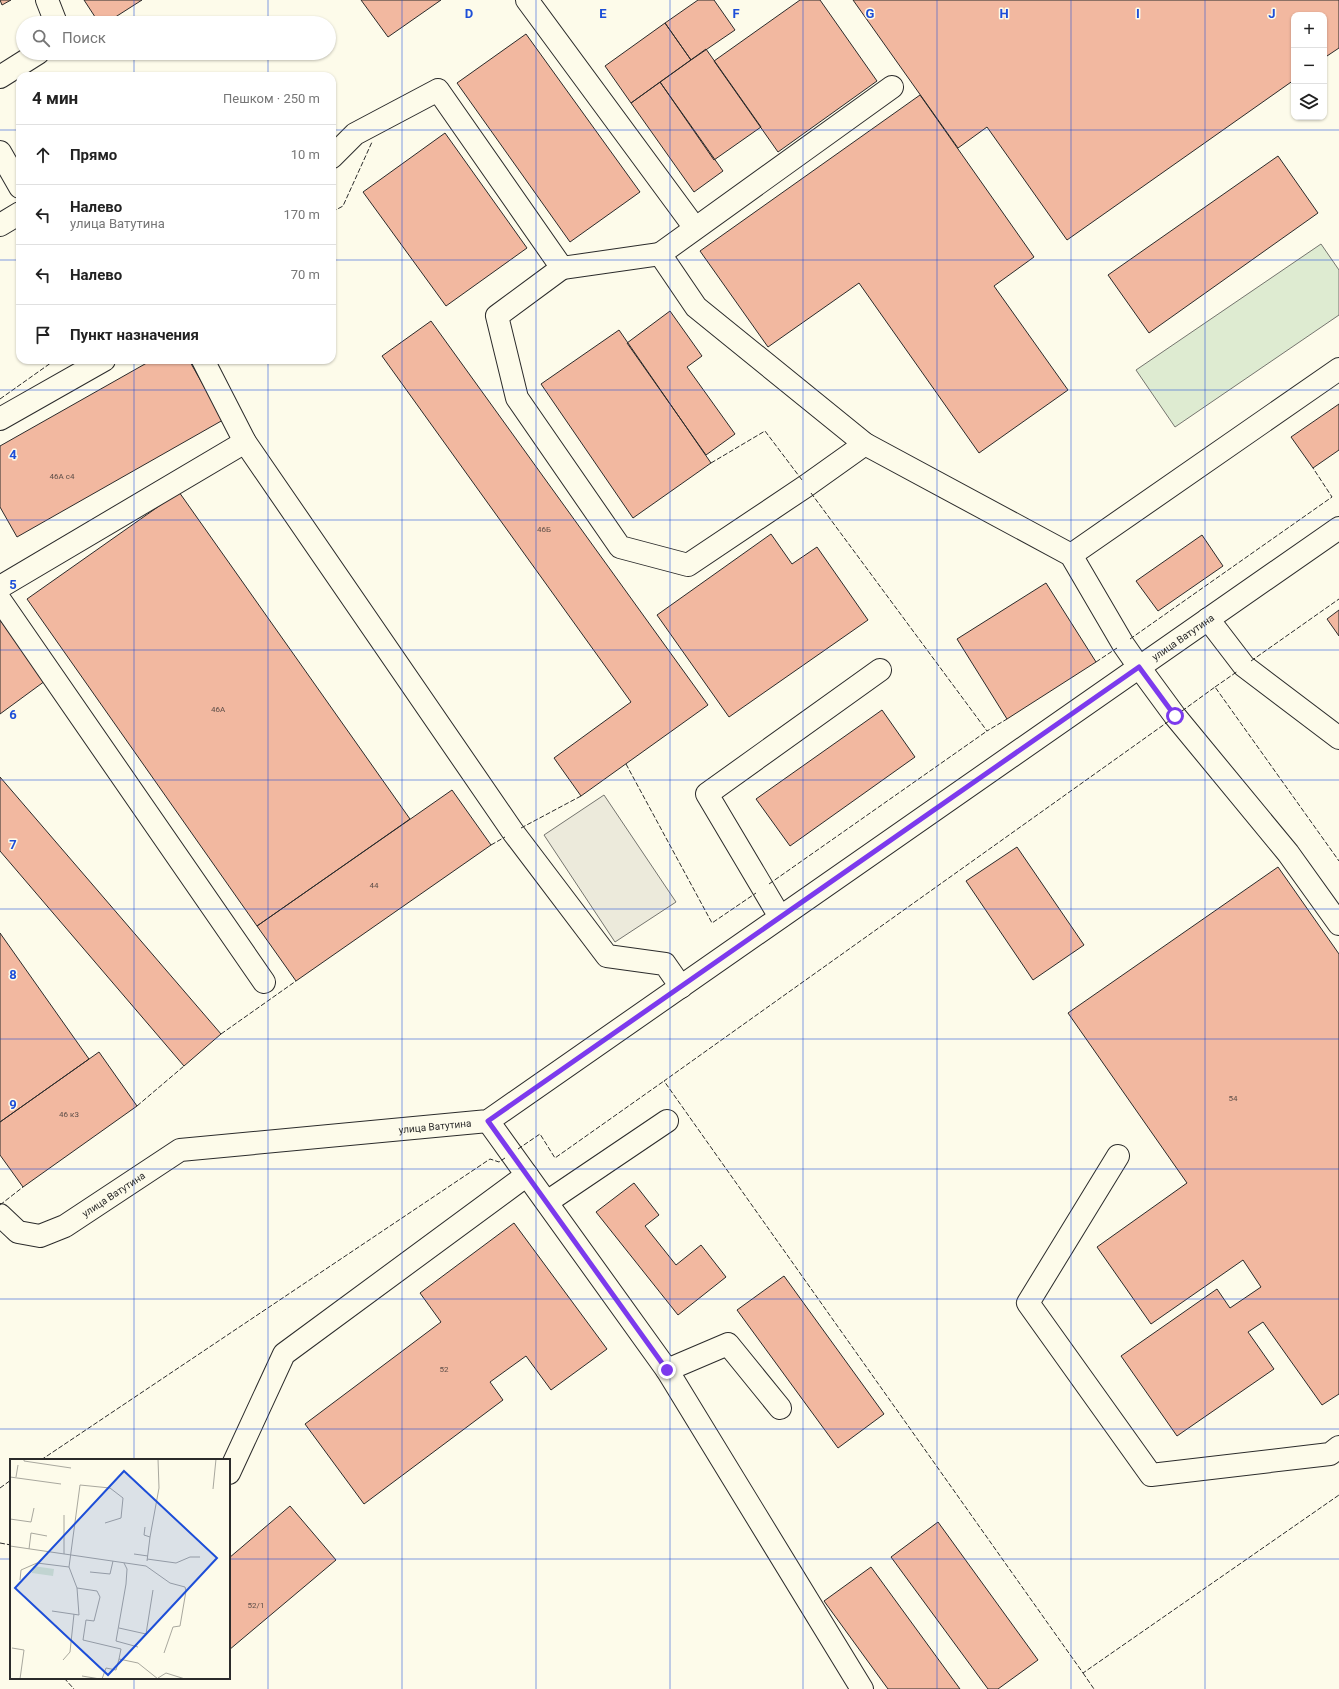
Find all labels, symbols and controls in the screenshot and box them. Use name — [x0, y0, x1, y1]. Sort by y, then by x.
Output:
text: D — [465, 6, 473, 21]
text: E — [599, 6, 607, 21]
text: F — [732, 6, 740, 21]
text: G — [866, 6, 875, 21]
text: H — [999, 6, 1009, 21]
text: I — [1136, 6, 1140, 21]
text: J — [1268, 6, 1276, 21]
map controls — [1291, 12, 1327, 120]
button: + — [1291, 12, 1327, 48]
search box — [16, 16, 336, 60]
icon: search — [30, 27, 52, 49]
text: Поиск — [62, 29, 106, 47]
button: − — [1291, 48, 1327, 84]
button: layers — [1291, 84, 1327, 120]
text: 4 мин — [32, 88, 78, 108]
text: Пешком · 250 m — [223, 91, 320, 106]
icon: ahead — [32, 144, 54, 166]
text: Прямо — [70, 146, 117, 164]
text: 10 m — [291, 147, 320, 162]
text: Налево — [70, 198, 122, 216]
icon: left — [32, 204, 54, 226]
text: 170 m — [283, 207, 320, 222]
text: улица Ватутина — [70, 216, 165, 231]
icon: left — [32, 264, 54, 286]
text: Налево — [70, 266, 122, 284]
text: 70 m — [291, 267, 320, 282]
icon: arrive — [32, 324, 54, 346]
text: Пункт назначения — [70, 326, 199, 344]
text: 4 — [9, 447, 17, 462]
house number: 46А с4 — [50, 472, 75, 481]
house number: 46Б — [537, 525, 551, 534]
text: 5 — [9, 577, 17, 592]
street label: улица Ватутина — [1150, 612, 1216, 663]
house number: 46А — [211, 705, 226, 714]
text: 6 — [9, 707, 17, 722]
route start — [1166, 707, 1184, 725]
text: 7 — [9, 837, 17, 852]
house number: 44 — [370, 881, 379, 890]
text: 8 — [9, 967, 17, 982]
house number: 54 — [1229, 1094, 1238, 1103]
text: 9 — [9, 1097, 17, 1112]
house number: 46 к3 — [59, 1110, 79, 1119]
street label: улица Ватутина — [398, 1118, 472, 1135]
street label: улица Ватутина — [80, 1170, 147, 1219]
route end — [658, 1361, 676, 1379]
house number: 52 — [440, 1365, 449, 1374]
inset map — [10, 1459, 230, 1679]
house number: 52/1 — [248, 1601, 264, 1610]

